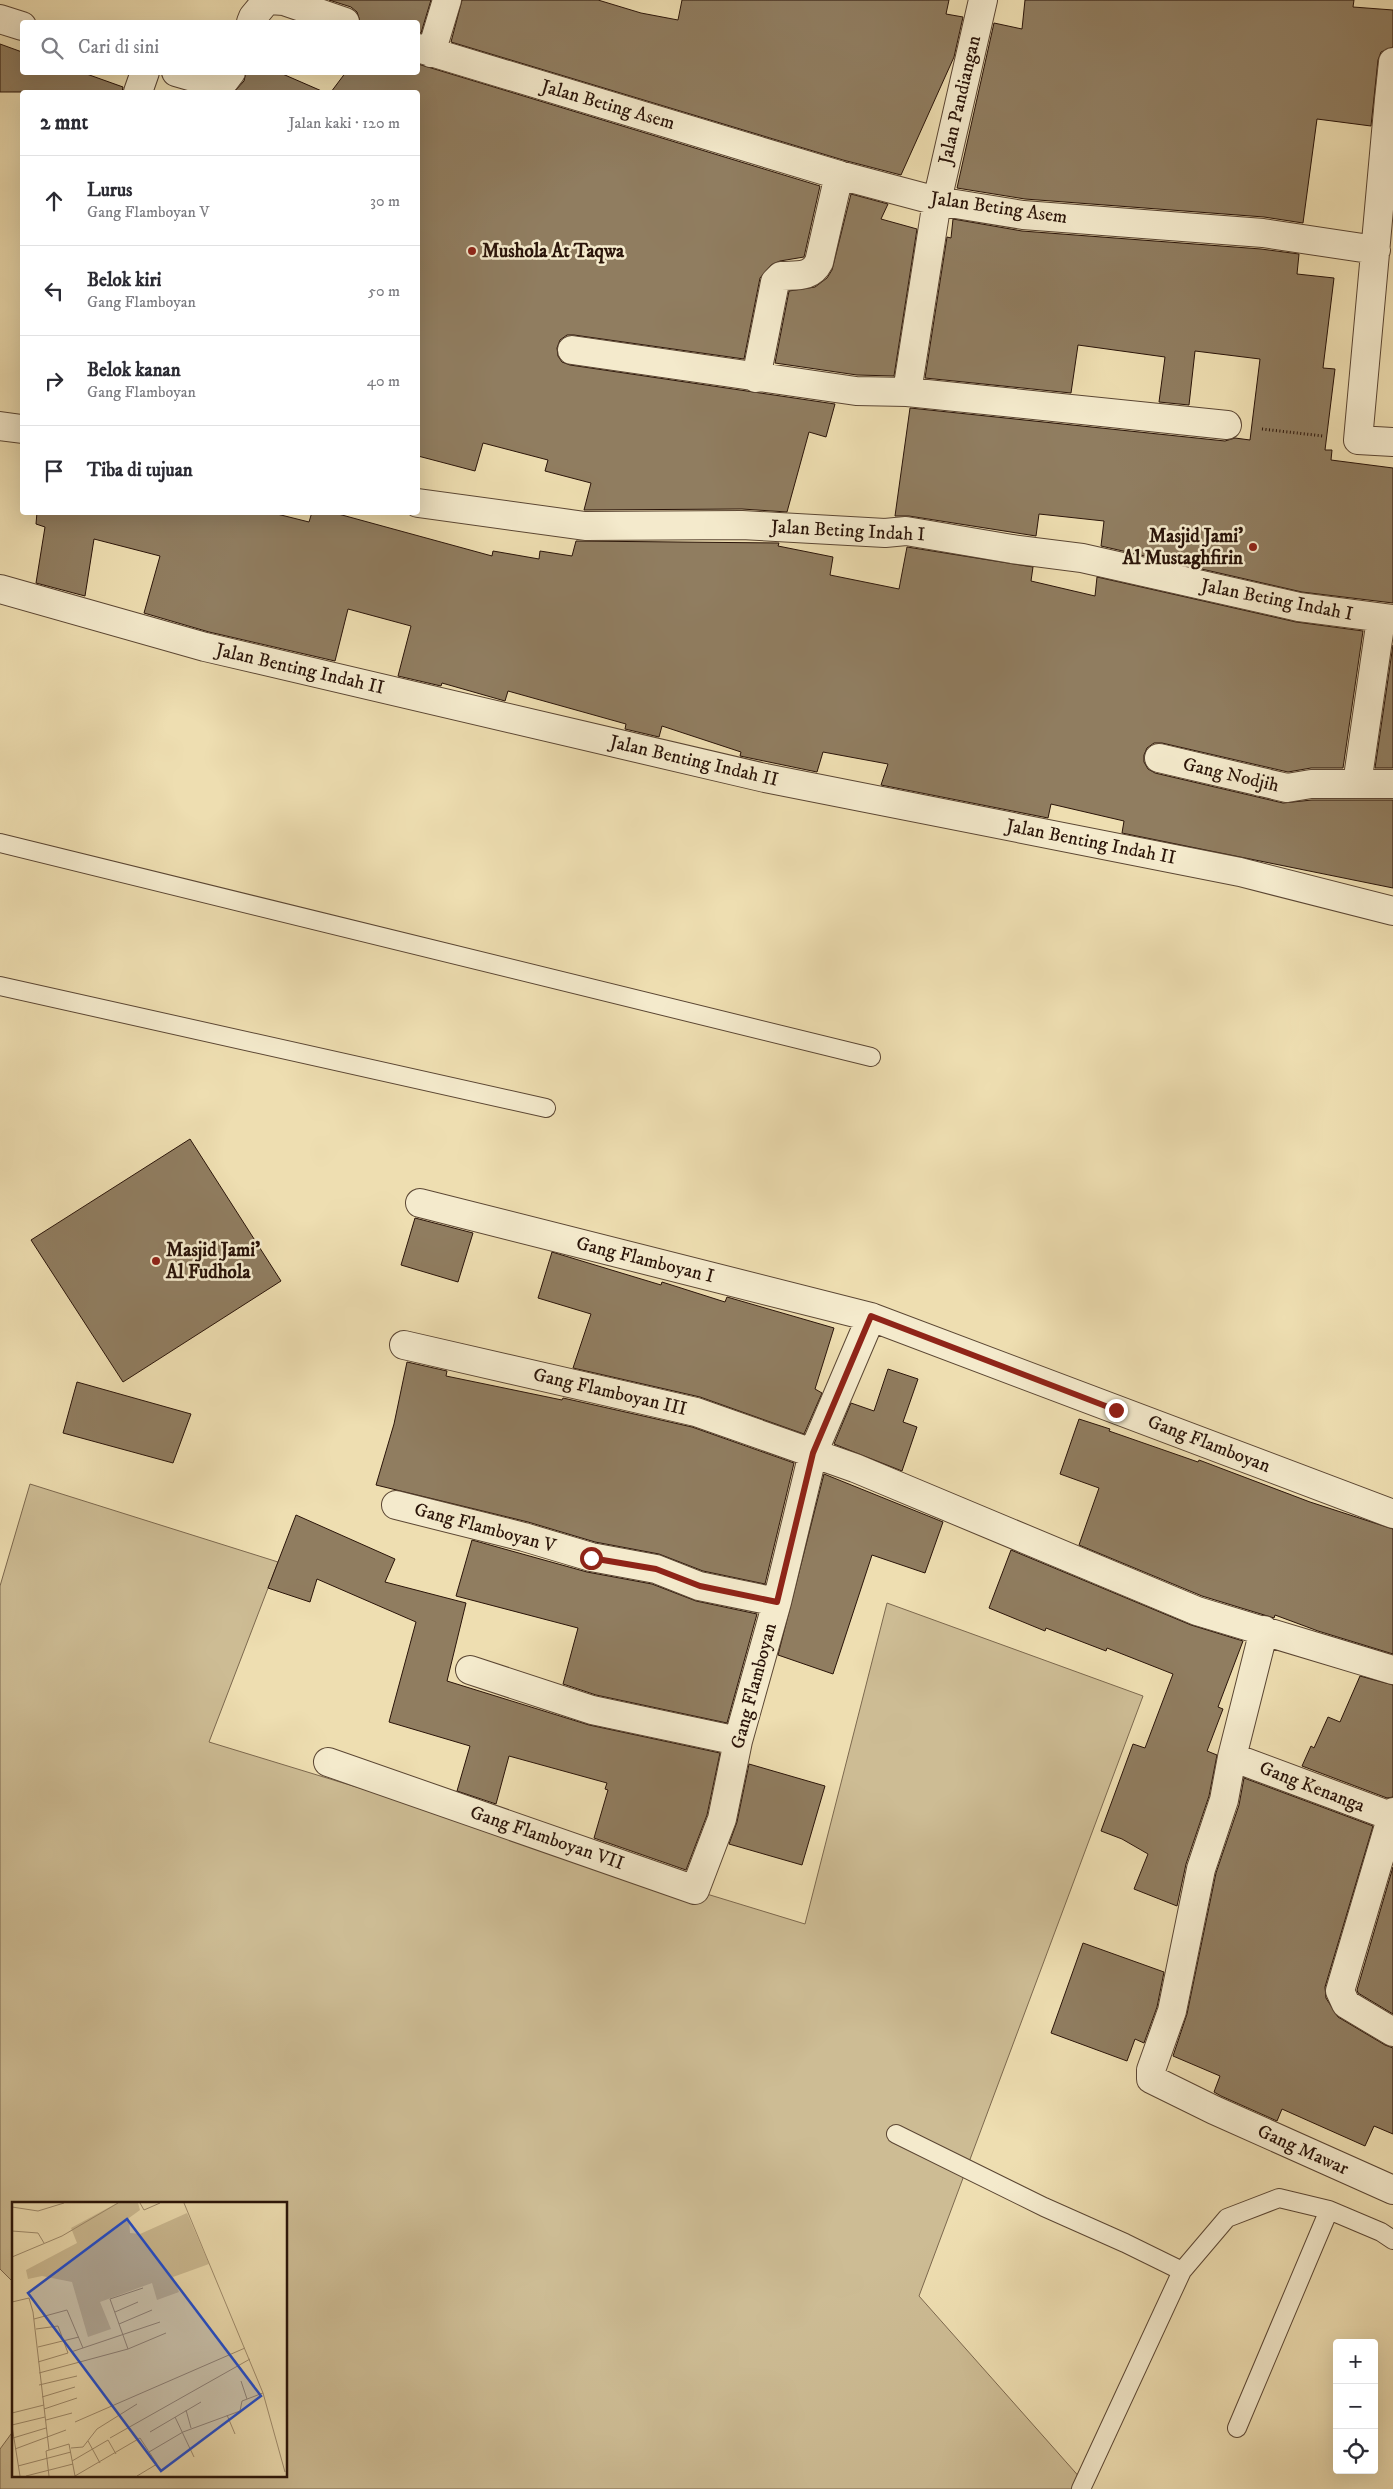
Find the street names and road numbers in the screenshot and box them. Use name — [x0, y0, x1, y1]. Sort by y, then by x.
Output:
street label: Jalan Pandiangan — [934, 33, 986, 169]
street label: Jalan Beting Asem — [537, 74, 677, 135]
street label: Jalan Beting Asem — [927, 187, 1069, 229]
street label: Jalan Beting Indah I — [768, 515, 926, 547]
street label: Jalan Beting Indah I — [1197, 574, 1355, 626]
street label: Jalan Benting Indah II — [212, 638, 387, 700]
street label: Jalan Benting Indah II — [606, 730, 781, 792]
street label: Gang Nodjih — [1181, 753, 1281, 797]
street label: Jalan Benting Indah II — [1002, 814, 1178, 870]
street label: Gang Flamboyan I — [574, 1232, 716, 1288]
street label: Gang Flamboyan III — [531, 1363, 689, 1421]
street label: Gang Flamboyan — [1144, 1410, 1274, 1478]
street label: Gang Flamboyan V — [412, 1498, 559, 1558]
street label: Gang Flamboyan — [726, 1620, 782, 1751]
street label: Gang Kenanga — [1256, 1756, 1368, 1818]
street label: Gang Flamboyan VII — [467, 1801, 627, 1875]
street label: Gang Mawar — [1254, 2120, 1352, 2180]

